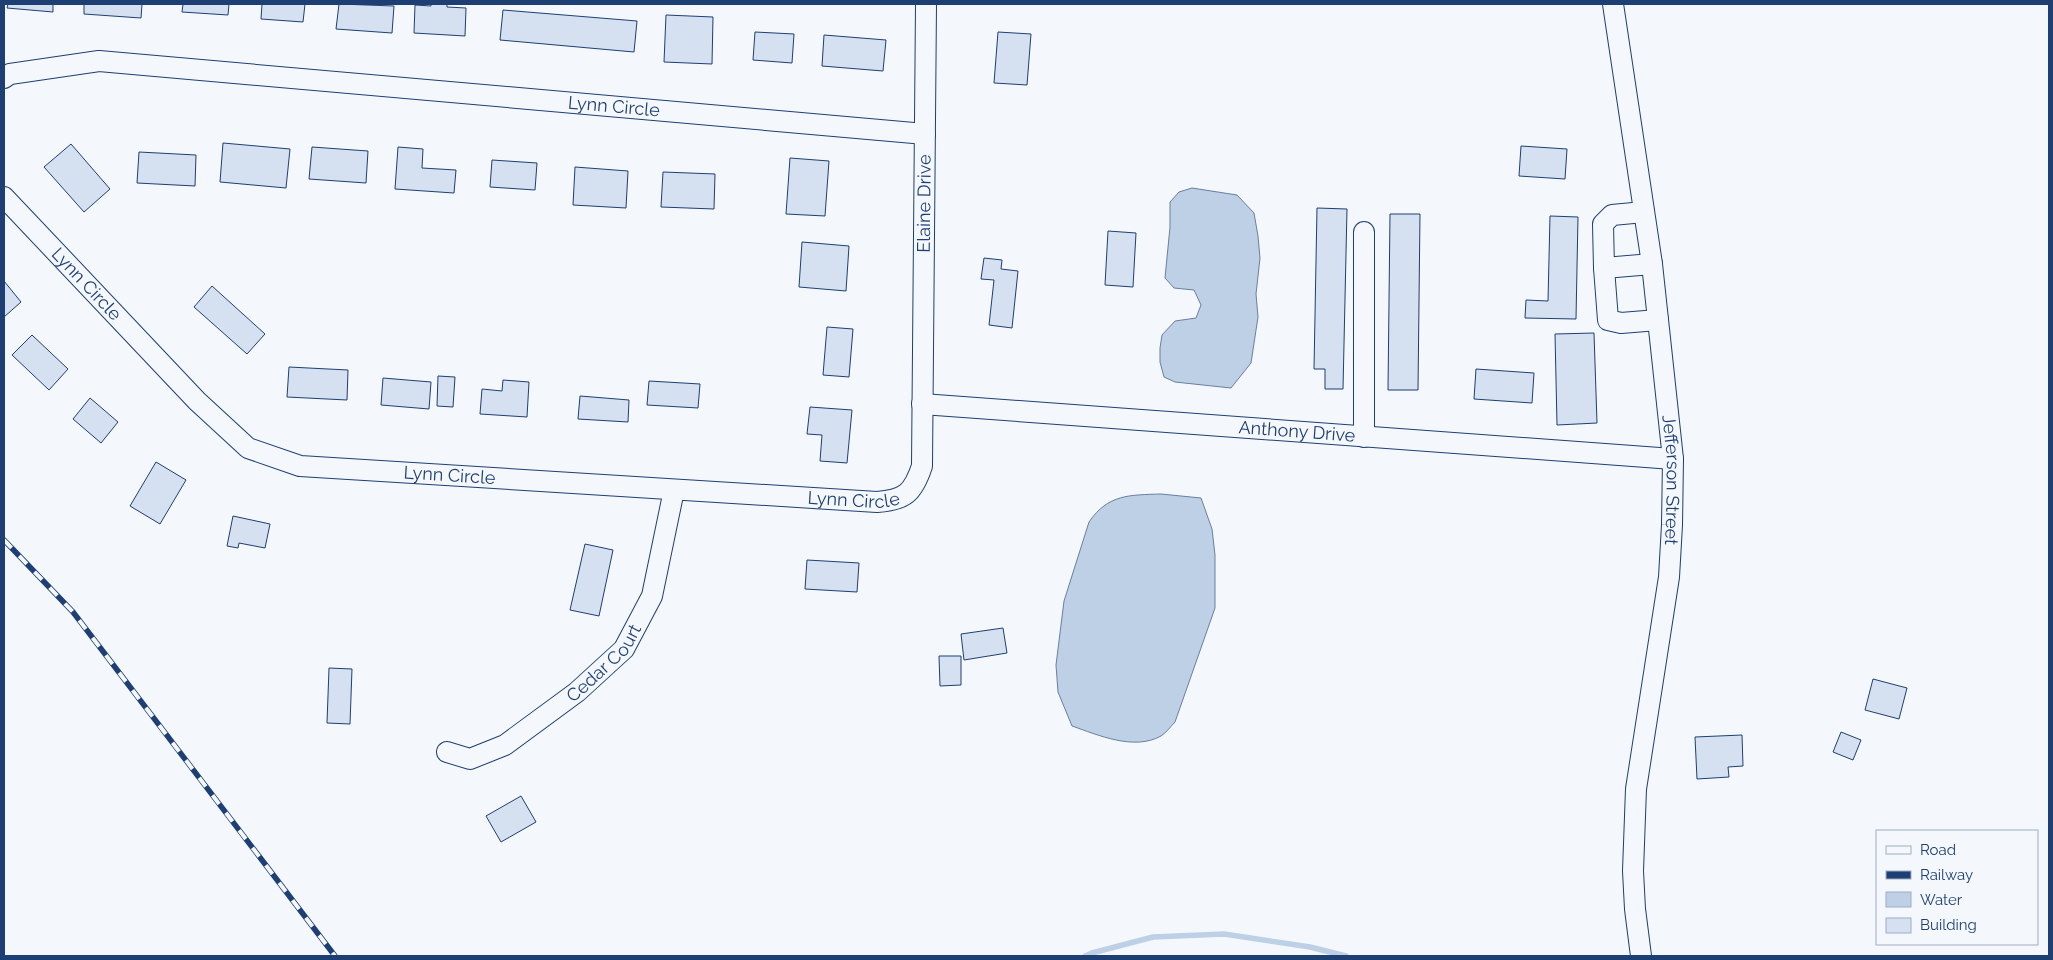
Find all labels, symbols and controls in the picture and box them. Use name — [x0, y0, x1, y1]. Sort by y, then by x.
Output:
street label: Lynn Circle — [567, 91, 661, 121]
street label: Elaine Drive — [913, 154, 935, 253]
street label: Lynn Circle — [48, 243, 126, 325]
street label: Jefferson Street — [1658, 414, 1684, 546]
street label: Anthony Drive — [1238, 416, 1357, 446]
street label: Lynn Circle — [403, 461, 497, 488]
street label: Lynn Circle — [807, 487, 902, 512]
street label: Cedar Court — [562, 620, 645, 706]
legend — [1876, 830, 2038, 945]
text: Road — [1920, 841, 1956, 859]
text: Railway — [1920, 866, 1973, 884]
text: Water — [1920, 891, 1963, 909]
text: Building — [1920, 916, 1977, 934]

